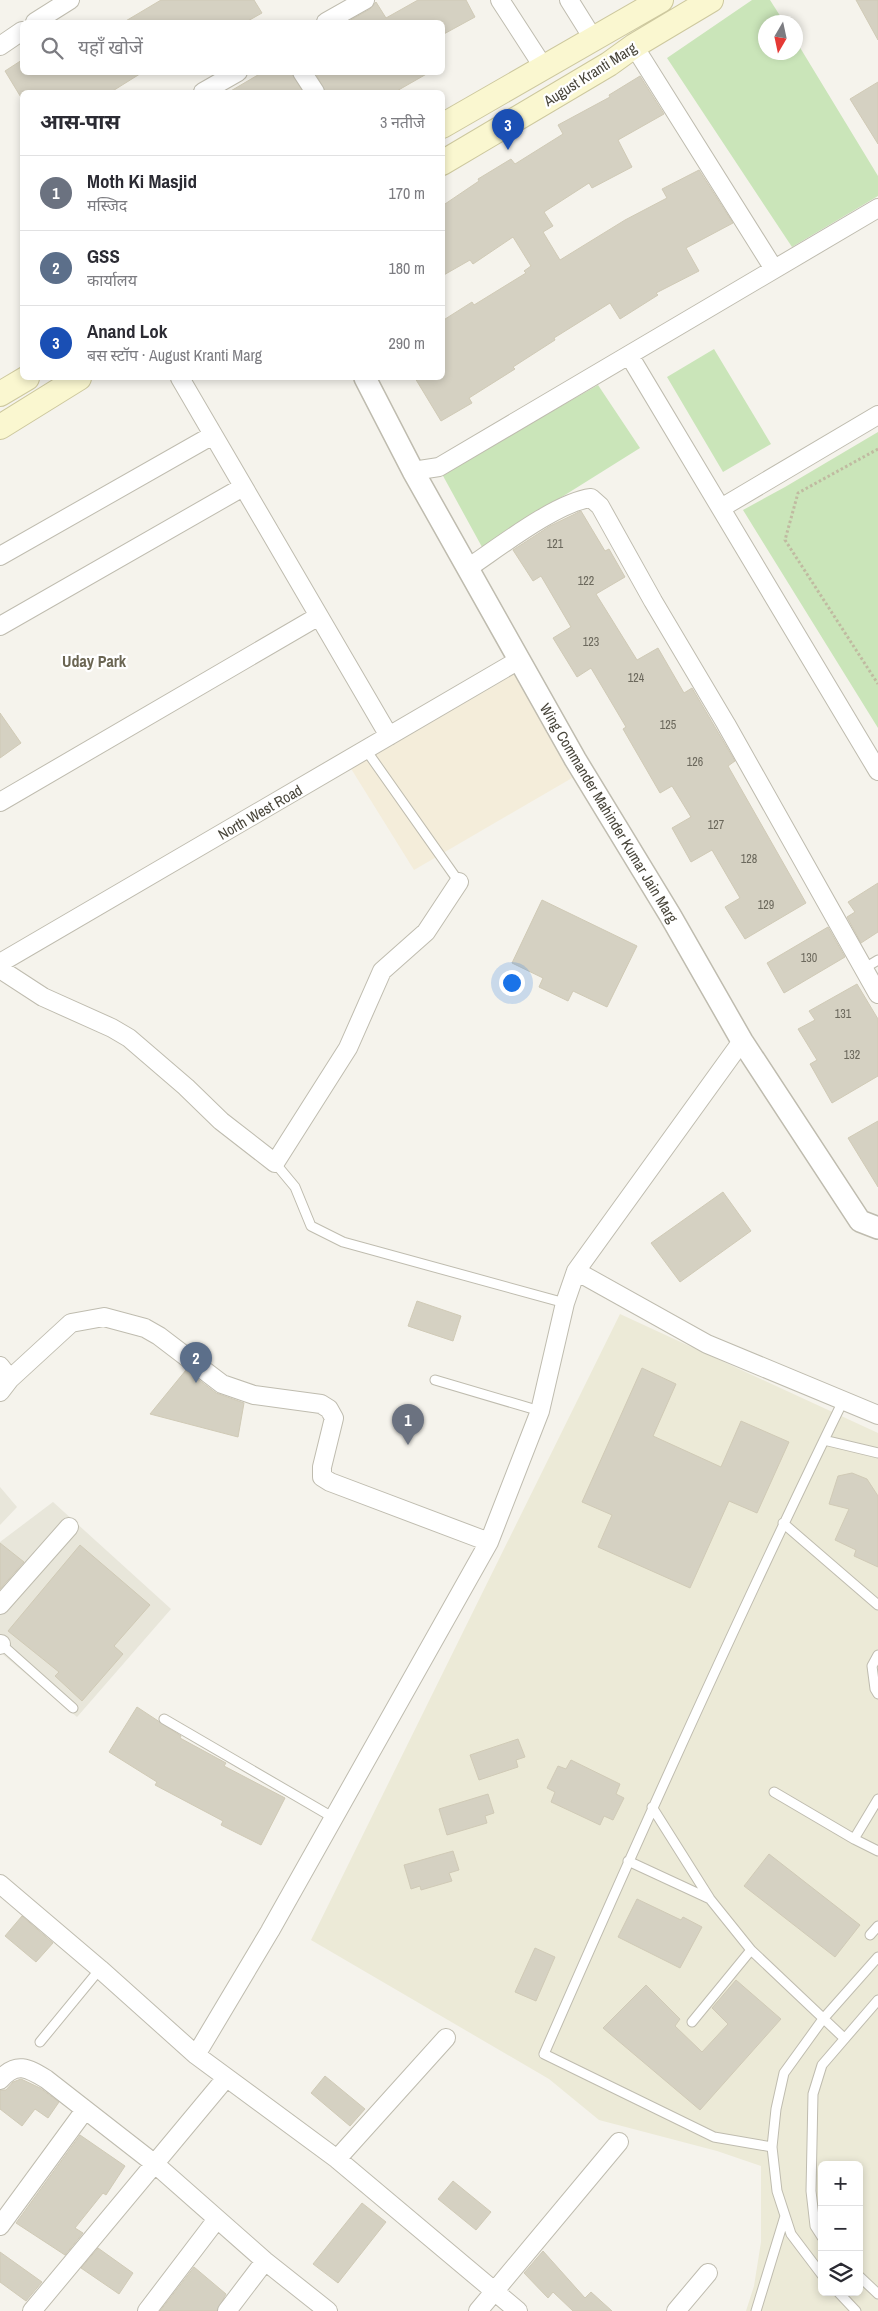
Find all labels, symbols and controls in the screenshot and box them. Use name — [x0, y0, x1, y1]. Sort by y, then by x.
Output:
north arrow — [758, 15, 803, 60]
search box — [20, 20, 445, 75]
icon: search — [38, 34, 66, 62]
text: यहाँ खोजें — [78, 34, 143, 60]
street label: August Kranti Marg — [539, 37, 641, 112]
text: आस-पास — [40, 107, 120, 136]
pin: 3 — [492, 109, 524, 150]
text: 3 नतीजे — [380, 111, 425, 133]
text: Moth Ki Masjid — [87, 168, 197, 194]
text: 1 — [52, 182, 60, 204]
text: 170 m — [389, 182, 425, 204]
text: मस्जिद — [87, 194, 127, 216]
text: GSS — [87, 243, 120, 269]
text: 2 — [52, 257, 60, 279]
text: 180 m — [389, 257, 425, 279]
text: कार्यालय — [87, 269, 137, 291]
text: Anand Lok — [87, 318, 168, 344]
text: 3 — [52, 332, 60, 354]
text: 290 m — [389, 332, 425, 354]
text: बस स्टॉप · August Kranti Marg — [87, 344, 262, 366]
house number: 121 — [547, 536, 564, 552]
house number: 122 — [578, 573, 594, 589]
house number: 123 — [583, 634, 599, 650]
district label: Uday Park — [62, 650, 127, 672]
house number: 124 — [628, 670, 645, 686]
street label: Wing Commander Mahinder Kumar Jain Marg — [535, 699, 683, 927]
house number: 125 — [660, 717, 677, 733]
house number: 126 — [687, 754, 703, 770]
street label: North West Road — [214, 779, 306, 845]
house number: 127 — [708, 817, 725, 833]
house number: 128 — [741, 851, 757, 867]
house number: 129 — [758, 897, 774, 913]
house number: 130 — [801, 950, 817, 966]
your location — [499, 970, 525, 996]
house number: 131 — [835, 1006, 852, 1022]
house number: 132 — [844, 1047, 860, 1063]
pin: 2 — [180, 1342, 212, 1383]
pin: 1 — [392, 1404, 424, 1445]
map controls — [818, 2161, 863, 2296]
button: + — [818, 2161, 863, 2206]
button: − — [818, 2206, 863, 2251]
button: layers — [818, 2251, 863, 2296]

